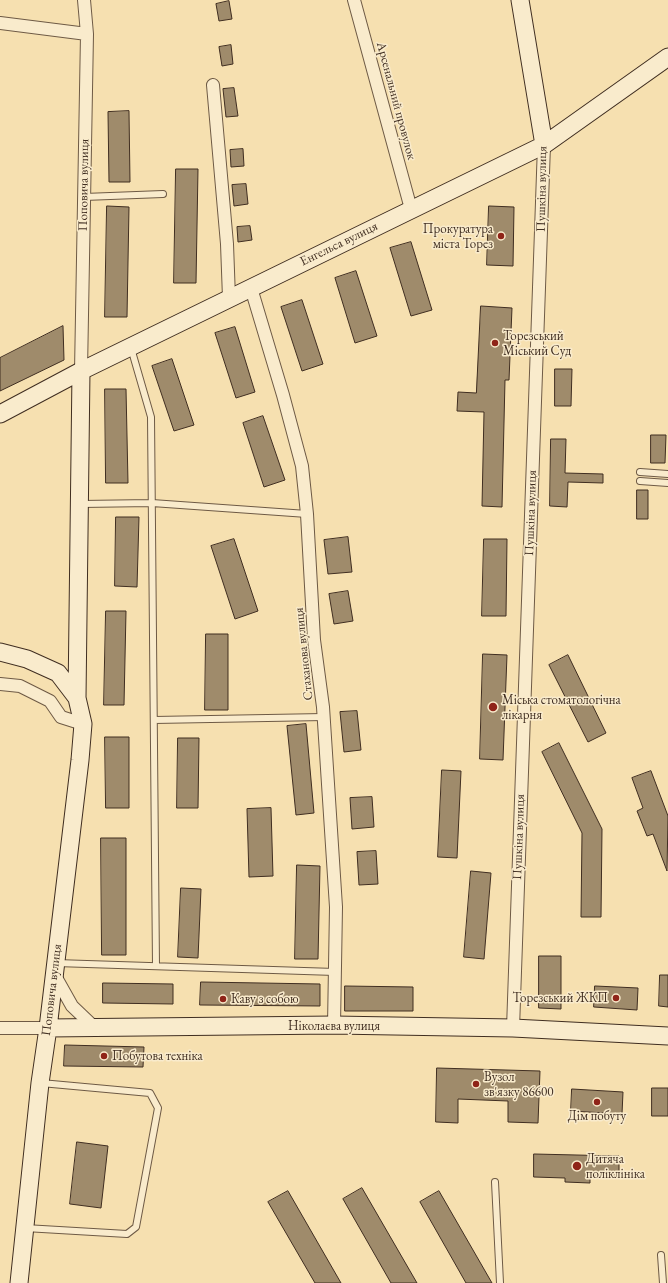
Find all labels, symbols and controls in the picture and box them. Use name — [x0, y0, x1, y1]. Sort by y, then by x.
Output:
street label: Арсенальний провулок — [373, 40, 419, 162]
street label: Поповича вулиця — [75, 139, 93, 231]
street label: Пушкіна вулиця — [533, 146, 551, 232]
street label: Енгельса вулиця — [298, 218, 380, 270]
place label: Прокуратура міста Торез — [423, 221, 493, 252]
marker: Прокуратура міста Торез — [496, 231, 506, 241]
place label: Торезський Міський Суд — [503, 328, 571, 359]
marker: Торезський Міський Суд — [490, 338, 500, 348]
street label: Пушкіна вулиця — [522, 470, 540, 556]
street label: Стаханова вулиця — [291, 607, 317, 701]
place label: Міська стоматологічна лікарня — [502, 692, 621, 723]
marker: Міська стоматологічна лікарня — [487, 701, 499, 713]
street label: Пушкіна вулиця — [510, 794, 528, 880]
street label: Поповича вулиця — [39, 943, 65, 1037]
place label: Торезський ЖКП — [513, 990, 608, 1006]
place label: Каву з собою — [231, 991, 299, 1007]
marker: Торезський ЖКП — [611, 993, 621, 1003]
marker: Каву з собою — [218, 994, 228, 1004]
street label: Ніколаєва вулиця — [288, 1018, 380, 1034]
place label: Побутова техніка — [112, 1048, 203, 1064]
marker: Побутова техніка — [99, 1051, 109, 1061]
place label: Вузол зв'язку 86600 — [484, 1069, 554, 1100]
marker: Вузол зв'язку 86600 — [471, 1079, 481, 1089]
marker: Дім побуту — [592, 1097, 602, 1107]
place label: Дім побуту — [568, 1108, 626, 1124]
place label: Дитяча поліклініка — [586, 1151, 645, 1182]
marker: Дитяча поліклініка — [571, 1160, 583, 1172]

